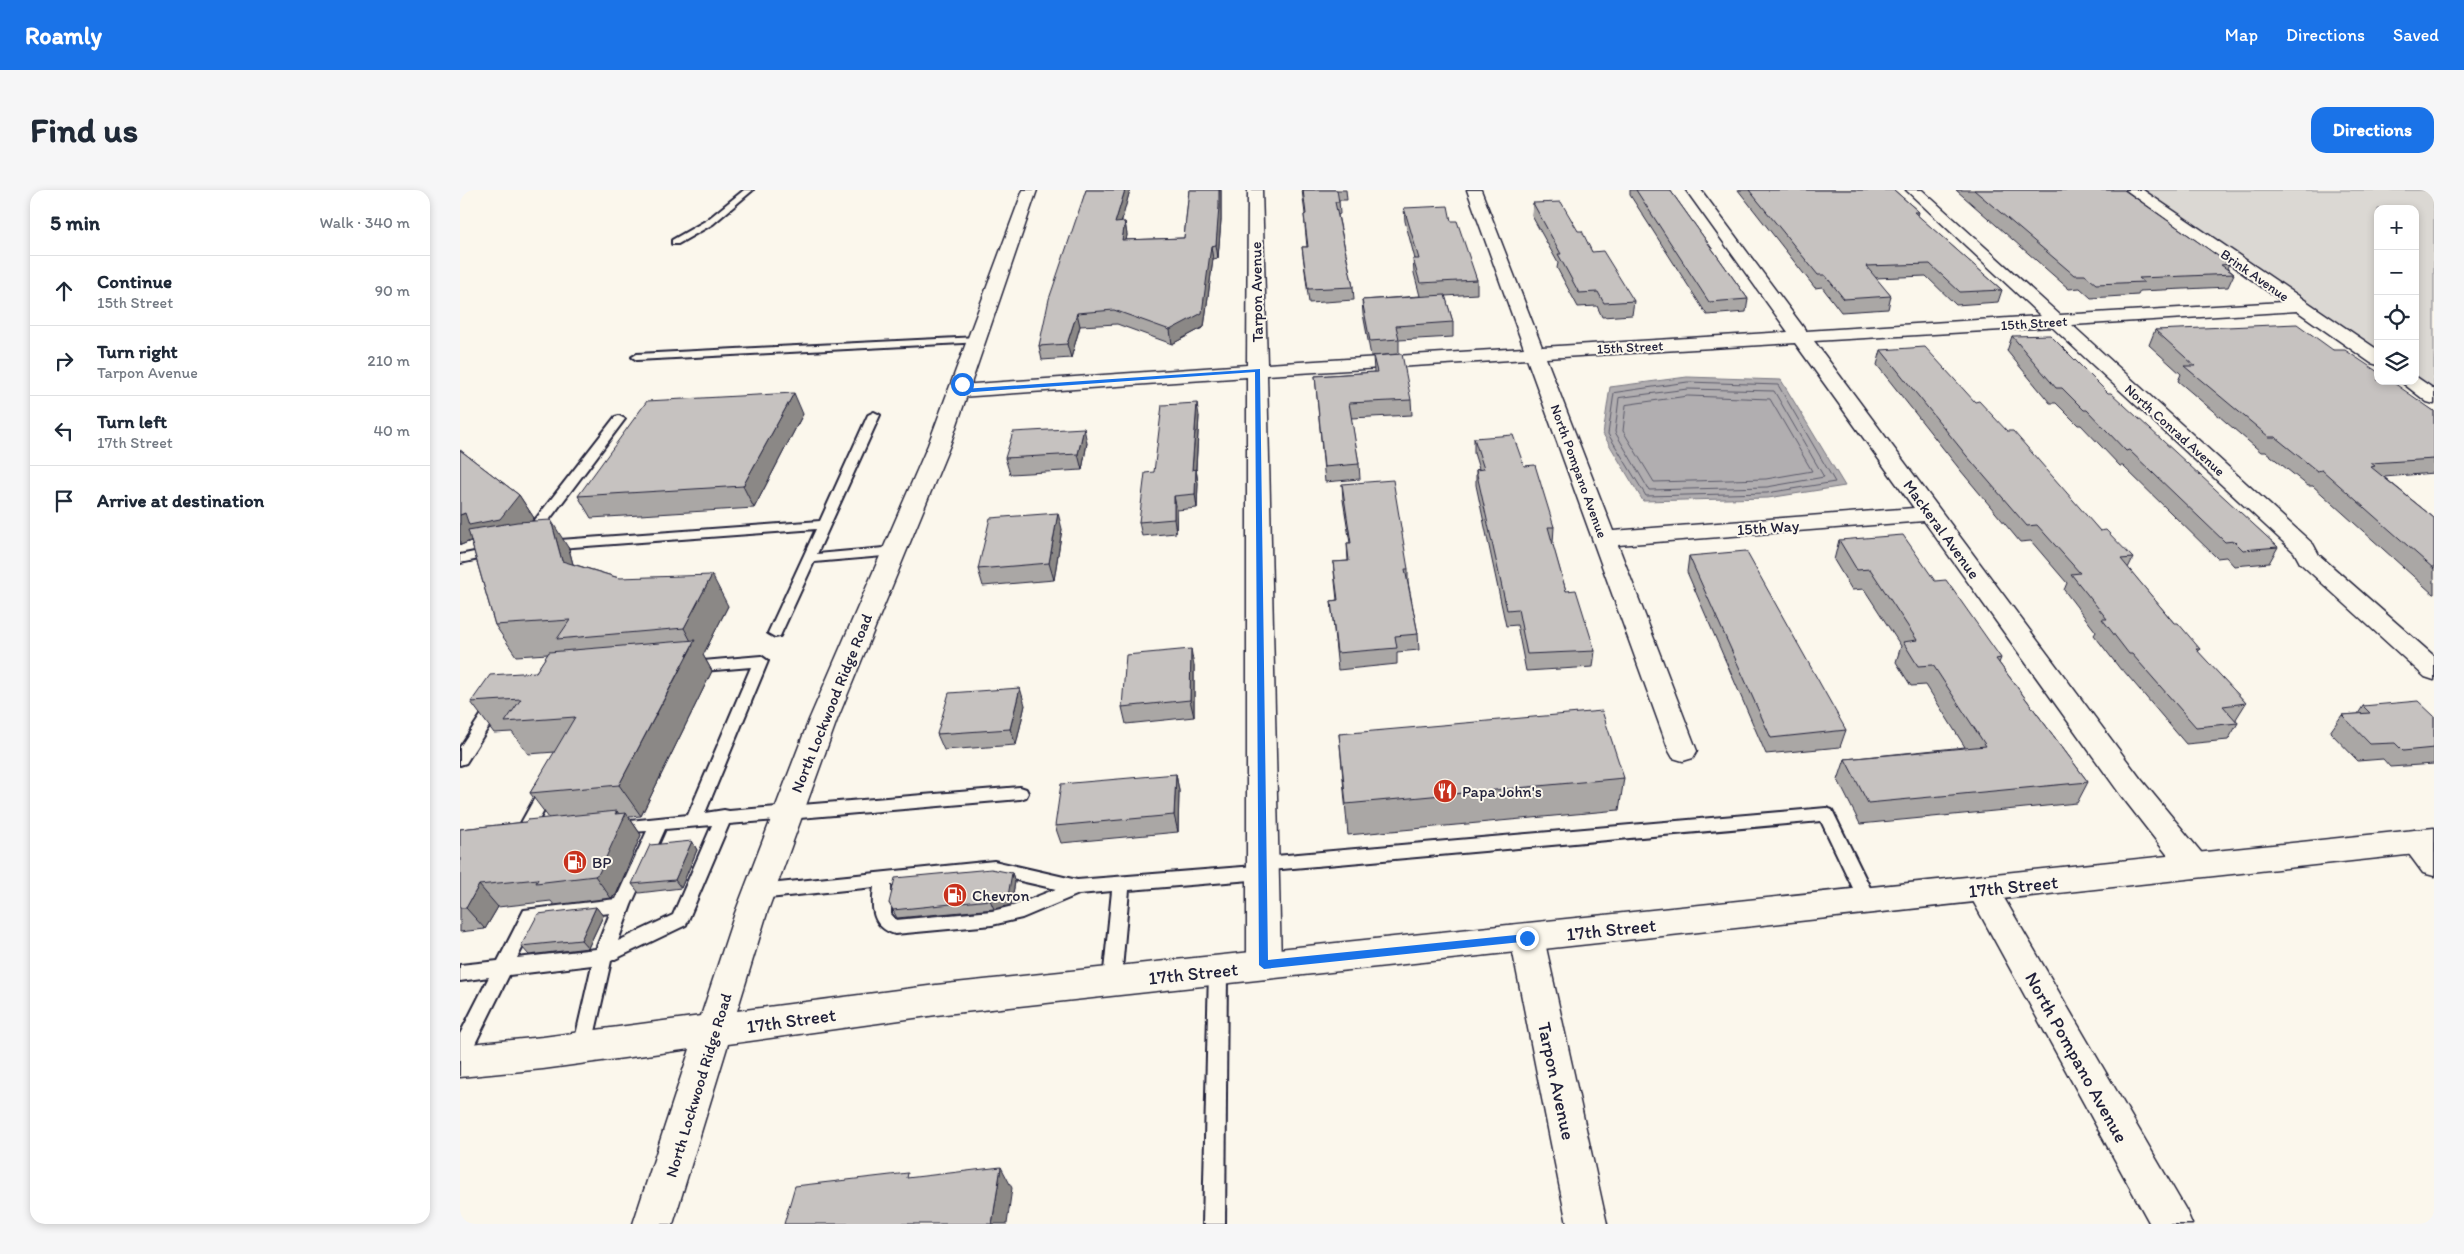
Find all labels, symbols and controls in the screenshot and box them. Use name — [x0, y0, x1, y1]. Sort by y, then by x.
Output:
text: Roamly — [25, 21, 102, 50]
text: Map — [2225, 24, 2258, 46]
text: Directions — [2286, 24, 2365, 46]
text: Saved — [2393, 24, 2439, 46]
button: Directions — [2311, 107, 2434, 153]
text: Find us — [30, 109, 138, 151]
map controls — [2374, 205, 2419, 385]
button: + — [2374, 205, 2419, 250]
text: 5 min — [50, 210, 100, 235]
text: Walk · 340 m — [320, 213, 410, 232]
street label: Tarpon Avenue — [1246, 241, 1267, 343]
street label: Brink Avenue — [2217, 246, 2293, 305]
button: − — [2374, 250, 2419, 295]
text: Continue — [97, 270, 172, 293]
icon: ahead — [50, 277, 78, 305]
text: 90 m — [375, 281, 410, 300]
text: 15th Street — [97, 293, 173, 312]
button: locate — [2374, 295, 2419, 340]
street label: 15th Street — [2000, 313, 2068, 334]
street label: 15th Street — [1596, 337, 1664, 358]
text: Turn right — [97, 340, 178, 363]
button: layers — [2374, 340, 2419, 385]
icon: right — [50, 347, 78, 375]
text: 210 m — [367, 351, 410, 370]
text: Tarpon Avenue — [97, 363, 198, 382]
route start — [951, 373, 974, 396]
street label: North Conrad Avenue — [2121, 381, 2229, 480]
street label: North Pompano Avenue — [1546, 402, 1611, 541]
text: Turn left — [97, 410, 167, 433]
icon: left — [50, 417, 78, 445]
text: 40 m — [373, 421, 410, 440]
text: 17th Street — [97, 433, 173, 452]
street label: Mackeral Avenue — [1899, 476, 1984, 583]
icon: arrive — [50, 487, 78, 515]
text: Arrive at destination — [97, 489, 264, 512]
street label: 15th Way — [1736, 516, 1800, 539]
street label: North Lockwood Ridge Road — [787, 611, 876, 796]
restaurant icon: Papa John's — [1432, 778, 1458, 804]
place label: Papa John's — [1462, 782, 1542, 801]
fuel station icon: BP — [562, 849, 588, 875]
place label: BP — [592, 853, 611, 872]
street label: 17th Street — [1967, 870, 2059, 903]
fuel station icon: Chevron — [942, 882, 968, 908]
place label: Chevron — [972, 886, 1029, 905]
street label: 17th Street — [1565, 913, 1657, 946]
route end — [1516, 927, 1539, 950]
street label: 17th Street — [1147, 957, 1239, 990]
street label: North Pompano Avenue — [2020, 968, 2133, 1147]
street label: North Lockwood Ridge Road — [661, 991, 736, 1180]
street label: 17th Street — [745, 1003, 837, 1038]
street label: Tarpon Avenue — [1533, 1020, 1580, 1142]

